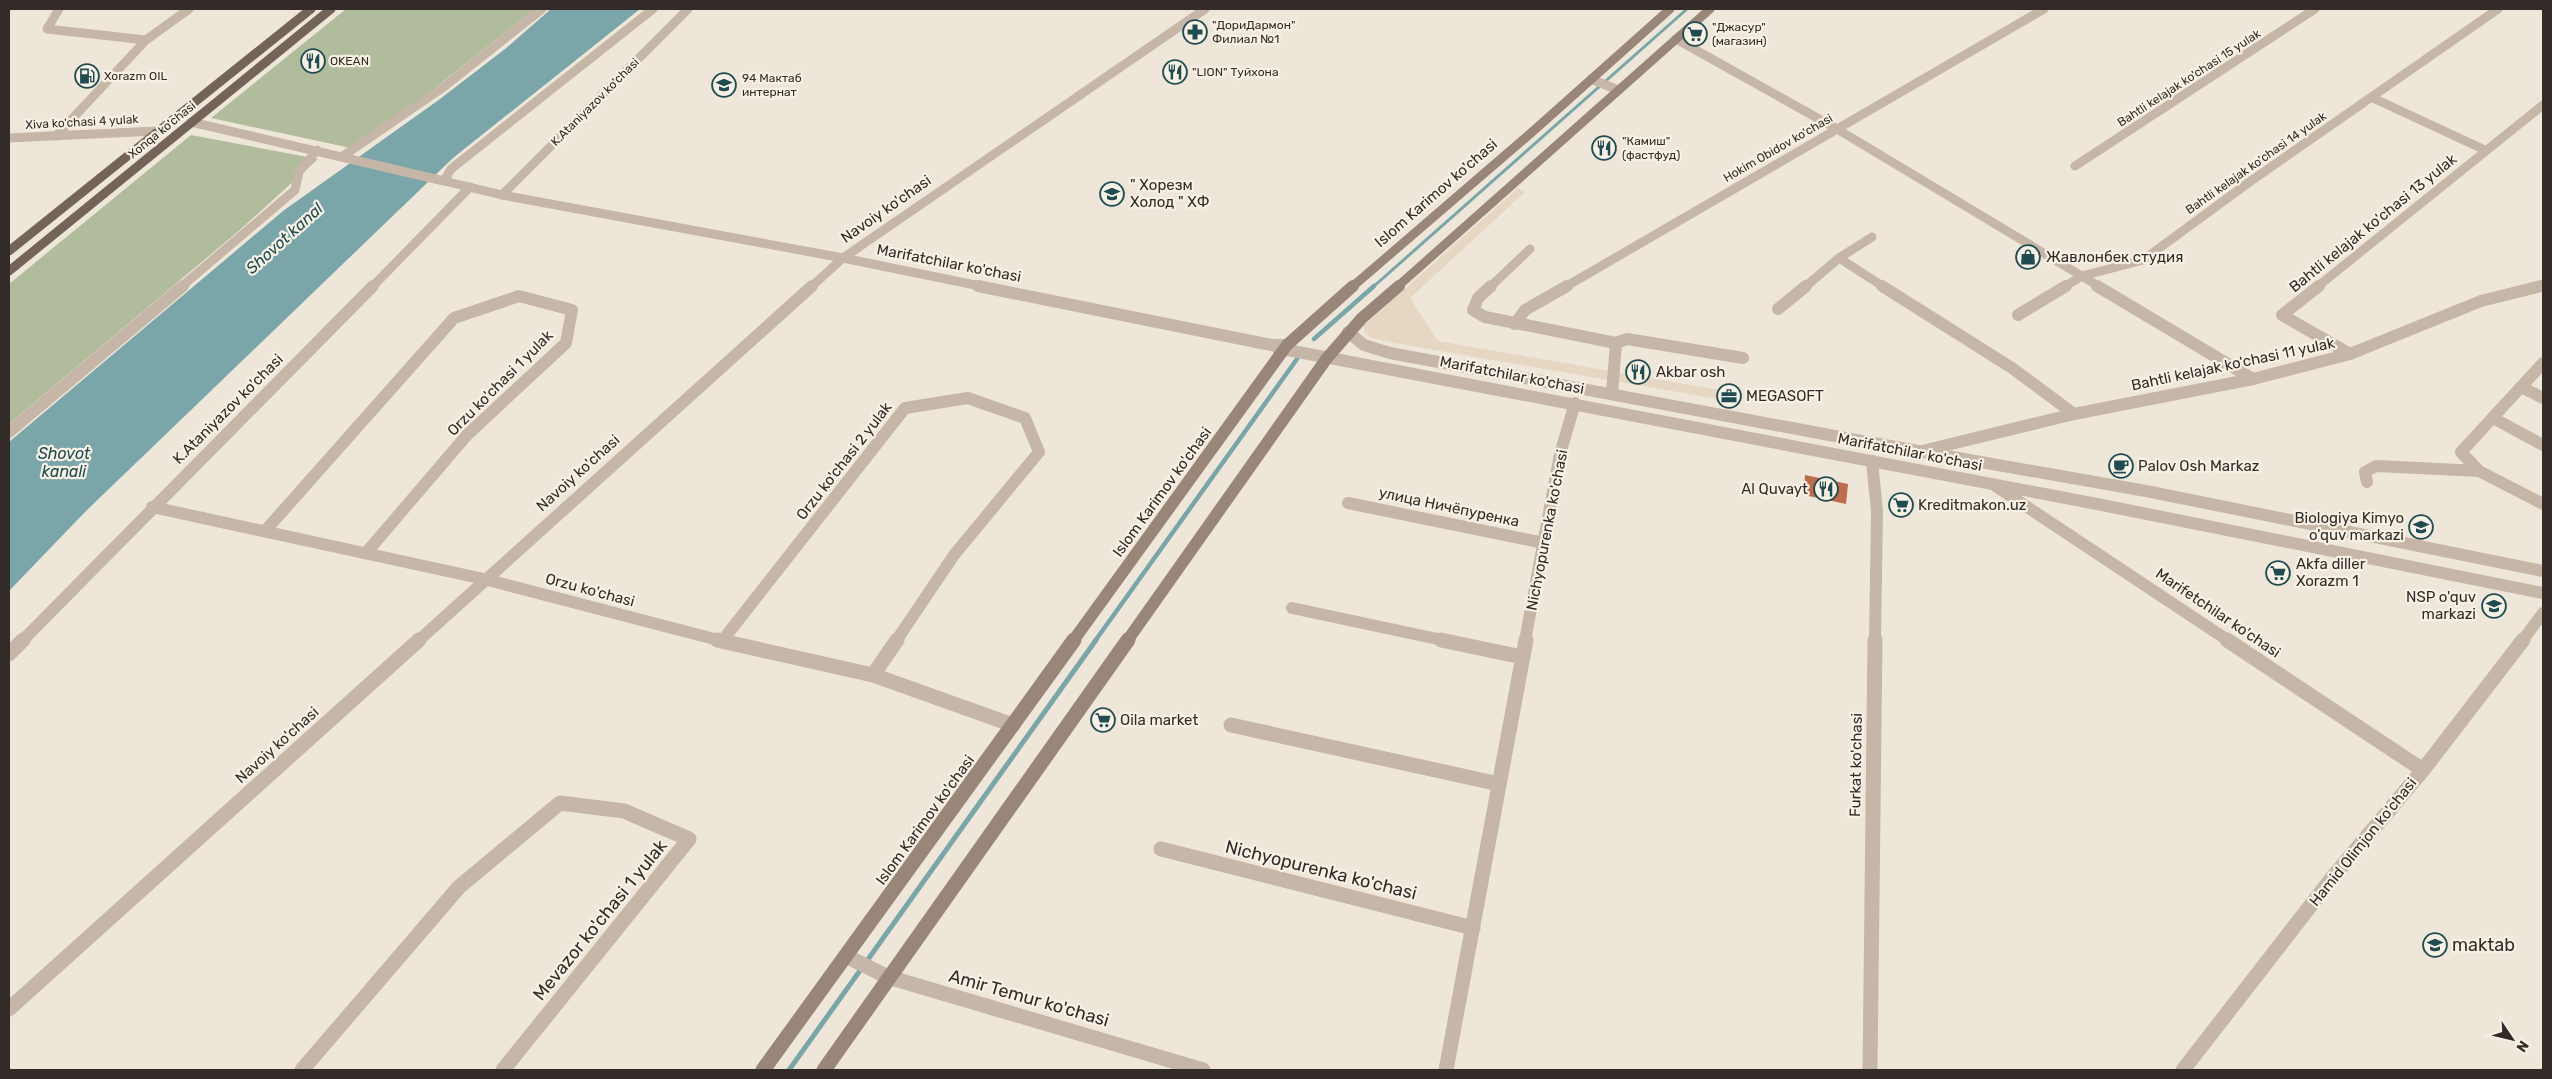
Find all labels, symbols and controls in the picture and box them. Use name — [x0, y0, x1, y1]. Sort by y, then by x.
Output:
place label: "ДориДармон" Филиал №1 — [1212, 18, 1295, 46]
pharmacy icon: "ДориДармон" Филиал №1 — [1182, 19, 1208, 45]
place label: "Джасур" (магазин) — [1712, 20, 1767, 48]
supermarket icon: "Джасур" (магазин) — [1682, 21, 1708, 47]
street label: Bahtli kelajak ko'chasi 15 yulak — [2115, 26, 2264, 130]
restaurant icon: OKEAN — [300, 48, 326, 74]
place label: OKEAN — [330, 54, 369, 68]
street label: K.Ataniyazov ko'chasi — [548, 55, 642, 149]
restaurant icon: "LION" Туйхона — [1162, 59, 1188, 85]
fuel station icon: Xorazm OIL — [74, 63, 100, 89]
place label: "LION" Туйхона — [1192, 65, 1279, 79]
place label: Xorazm OIL — [104, 69, 167, 83]
place label: 94 Мактаб интернат — [742, 71, 802, 99]
school or university icon: 94 Мактаб интернат — [711, 72, 737, 98]
street label: Xonqa ko'chasi — [126, 99, 199, 161]
street label: Bahtli kelajak ko'chasi 14 yulak — [2183, 109, 2330, 217]
street label: Hokim Obidov ko'chasi — [1721, 111, 1835, 185]
street label: Xiva ko'chasi 4 yulak — [25, 112, 140, 132]
place label: "Камиш" (фастфуд) — [1622, 134, 1680, 162]
street label: Islom Karimov ko'chasi — [1371, 135, 1501, 251]
restaurant icon: "Камиш" (фастфуд) — [1591, 135, 1617, 161]
street label: Bahtli kelajak ko'chasi 13 yulak — [2286, 150, 2460, 296]
street label: Navoiy ko'chasi — [838, 171, 934, 247]
place label: " Хорезм Холод " ХФ — [1130, 176, 1210, 211]
school or university icon: " Хорезм Холод " ХФ — [1099, 181, 1125, 207]
water label: Shovot kanal — [242, 198, 327, 278]
street label: Marifatchilar ko'chasi — [875, 240, 1023, 286]
shop icon: Жавлонбек студия — [2015, 244, 2041, 270]
place label: Жавлонбек студия — [2046, 248, 2183, 266]
street label: Orzu ko'chasi 1 yulak — [443, 326, 557, 440]
street label: Bahtli kelajak ko'chasi 11 yulak — [2130, 334, 2337, 394]
street label: K.Ataniyazov ko'chasi — [169, 350, 287, 468]
street label: Marifatchilar ko'chasi — [1438, 352, 1586, 398]
restaurant icon: Akbar osh — [1625, 359, 1651, 385]
place label: Akbar osh — [1656, 363, 1725, 381]
office icon: MEGASOFT — [1716, 383, 1742, 409]
place label: MEGASOFT — [1746, 387, 1824, 405]
street label: Orzu ko'chasi 2 yulak — [792, 398, 896, 523]
street label: Islom Karimov ko'chasi — [1109, 424, 1215, 560]
street label: Marifatchilar ko'chasi — [1836, 429, 1984, 475]
street label: Navoiy ko'chasi — [533, 431, 623, 515]
water label: Shovot kanali — [38, 444, 91, 481]
street label: Nichyopurenka ko'chasi — [1523, 448, 1571, 612]
cafe icon: Palov Osh Markaz — [2108, 453, 2134, 479]
place label: Palov Osh Markaz — [2138, 457, 2260, 475]
restaurant icon: Al Quvayt — [1813, 476, 1839, 502]
place label: Al Quvayt — [1741, 480, 1808, 498]
street label: улица Ничёпуренка — [1377, 483, 1521, 531]
supermarket icon: Kreditmakon.uz — [1888, 492, 1914, 518]
place label: Kreditmakon.uz — [1918, 496, 2027, 514]
place label: Biologiya Kimyo o'quv markazi — [2295, 509, 2404, 544]
school or university icon: Biologiya Kimyo o'quv markazi — [2408, 514, 2434, 540]
place label: Akfa diller Xorazm 1 — [2296, 555, 2366, 590]
supermarket icon: Akfa diller Xorazm 1 — [2265, 560, 2291, 586]
street label: Marifetchilar ko'chasi — [2152, 565, 2284, 661]
street label: Orzu ko'chasi — [543, 569, 637, 611]
place label: NSP o'quv markazi — [2406, 588, 2476, 623]
school or university icon: NSP o'quv markazi — [2481, 593, 2507, 619]
street label: Navoiy ko'chasi — [232, 703, 322, 787]
supermarket icon: Oila market — [1090, 707, 1116, 733]
place label: Oila market — [1120, 711, 1198, 729]
street label: Furkat ko'chasi — [1846, 713, 1866, 817]
street label: Islom Karimov ko'chasi — [872, 752, 978, 888]
street label: Hamid Olimjon ko'chasi — [2306, 774, 2420, 910]
street label: Mevazor ko'chasi 1 yulak — [528, 835, 672, 1005]
street label: Nichyopurenka ko'chasi — [1223, 836, 1419, 904]
school or university icon: maktab — [2422, 932, 2448, 958]
place label: maktab — [2452, 934, 2515, 956]
street label: Amir Temur ko'chasi — [946, 965, 1112, 1031]
north arrow — [2487, 1014, 2537, 1064]
text: N — [2512, 1037, 2532, 1055]

